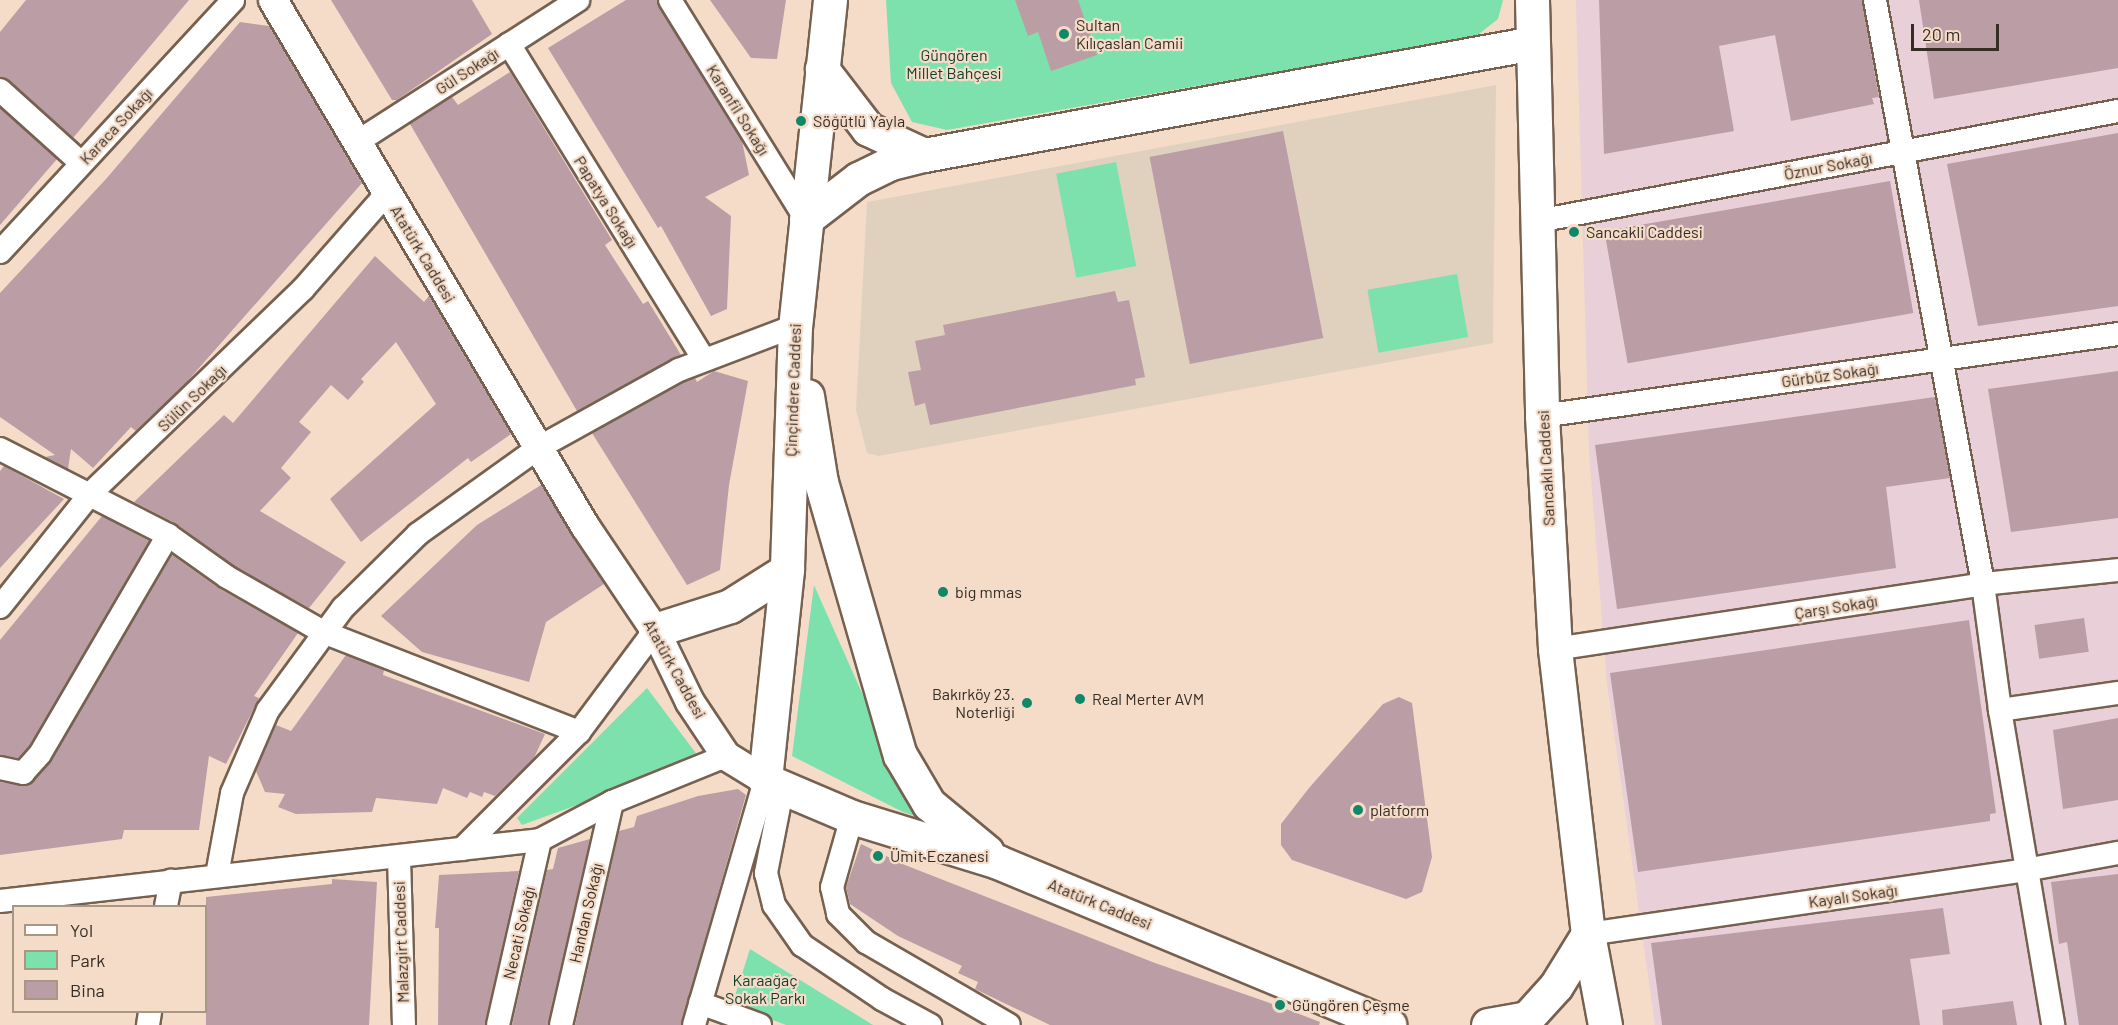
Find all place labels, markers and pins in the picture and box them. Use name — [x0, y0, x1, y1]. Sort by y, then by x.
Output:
place label: Sultan Kılıçaslan Camii — [1076, 15, 1183, 53]
marker: Sultan Kılıçaslan Camii — [1057, 27, 1071, 41]
place label: Söğütlü Yayla — [813, 111, 905, 131]
marker: Söğütlü Yayla — [794, 114, 808, 128]
place label: Sancakli Caddesi — [1586, 222, 1703, 242]
marker: Sancakli Caddesi — [1567, 225, 1581, 239]
place label: big mmas — [955, 582, 1022, 602]
marker: big mmas — [936, 585, 950, 599]
place label: Bakırköy 23. Noterliği — [932, 684, 1015, 722]
place label: Real Merter AVM — [1092, 689, 1204, 709]
marker: Real Merter AVM — [1073, 692, 1087, 706]
marker: Bakırköy 23. Noterliği — [1020, 696, 1034, 710]
place label: platform — [1370, 800, 1429, 820]
marker: platform — [1351, 803, 1365, 817]
place label: Ümit Eczanesi — [890, 846, 989, 866]
marker: Ümit Eczanesi — [871, 849, 885, 863]
place label: Güngören Çeşme — [1292, 995, 1410, 1015]
marker: Güngören Çeşme — [1273, 998, 1287, 1012]

